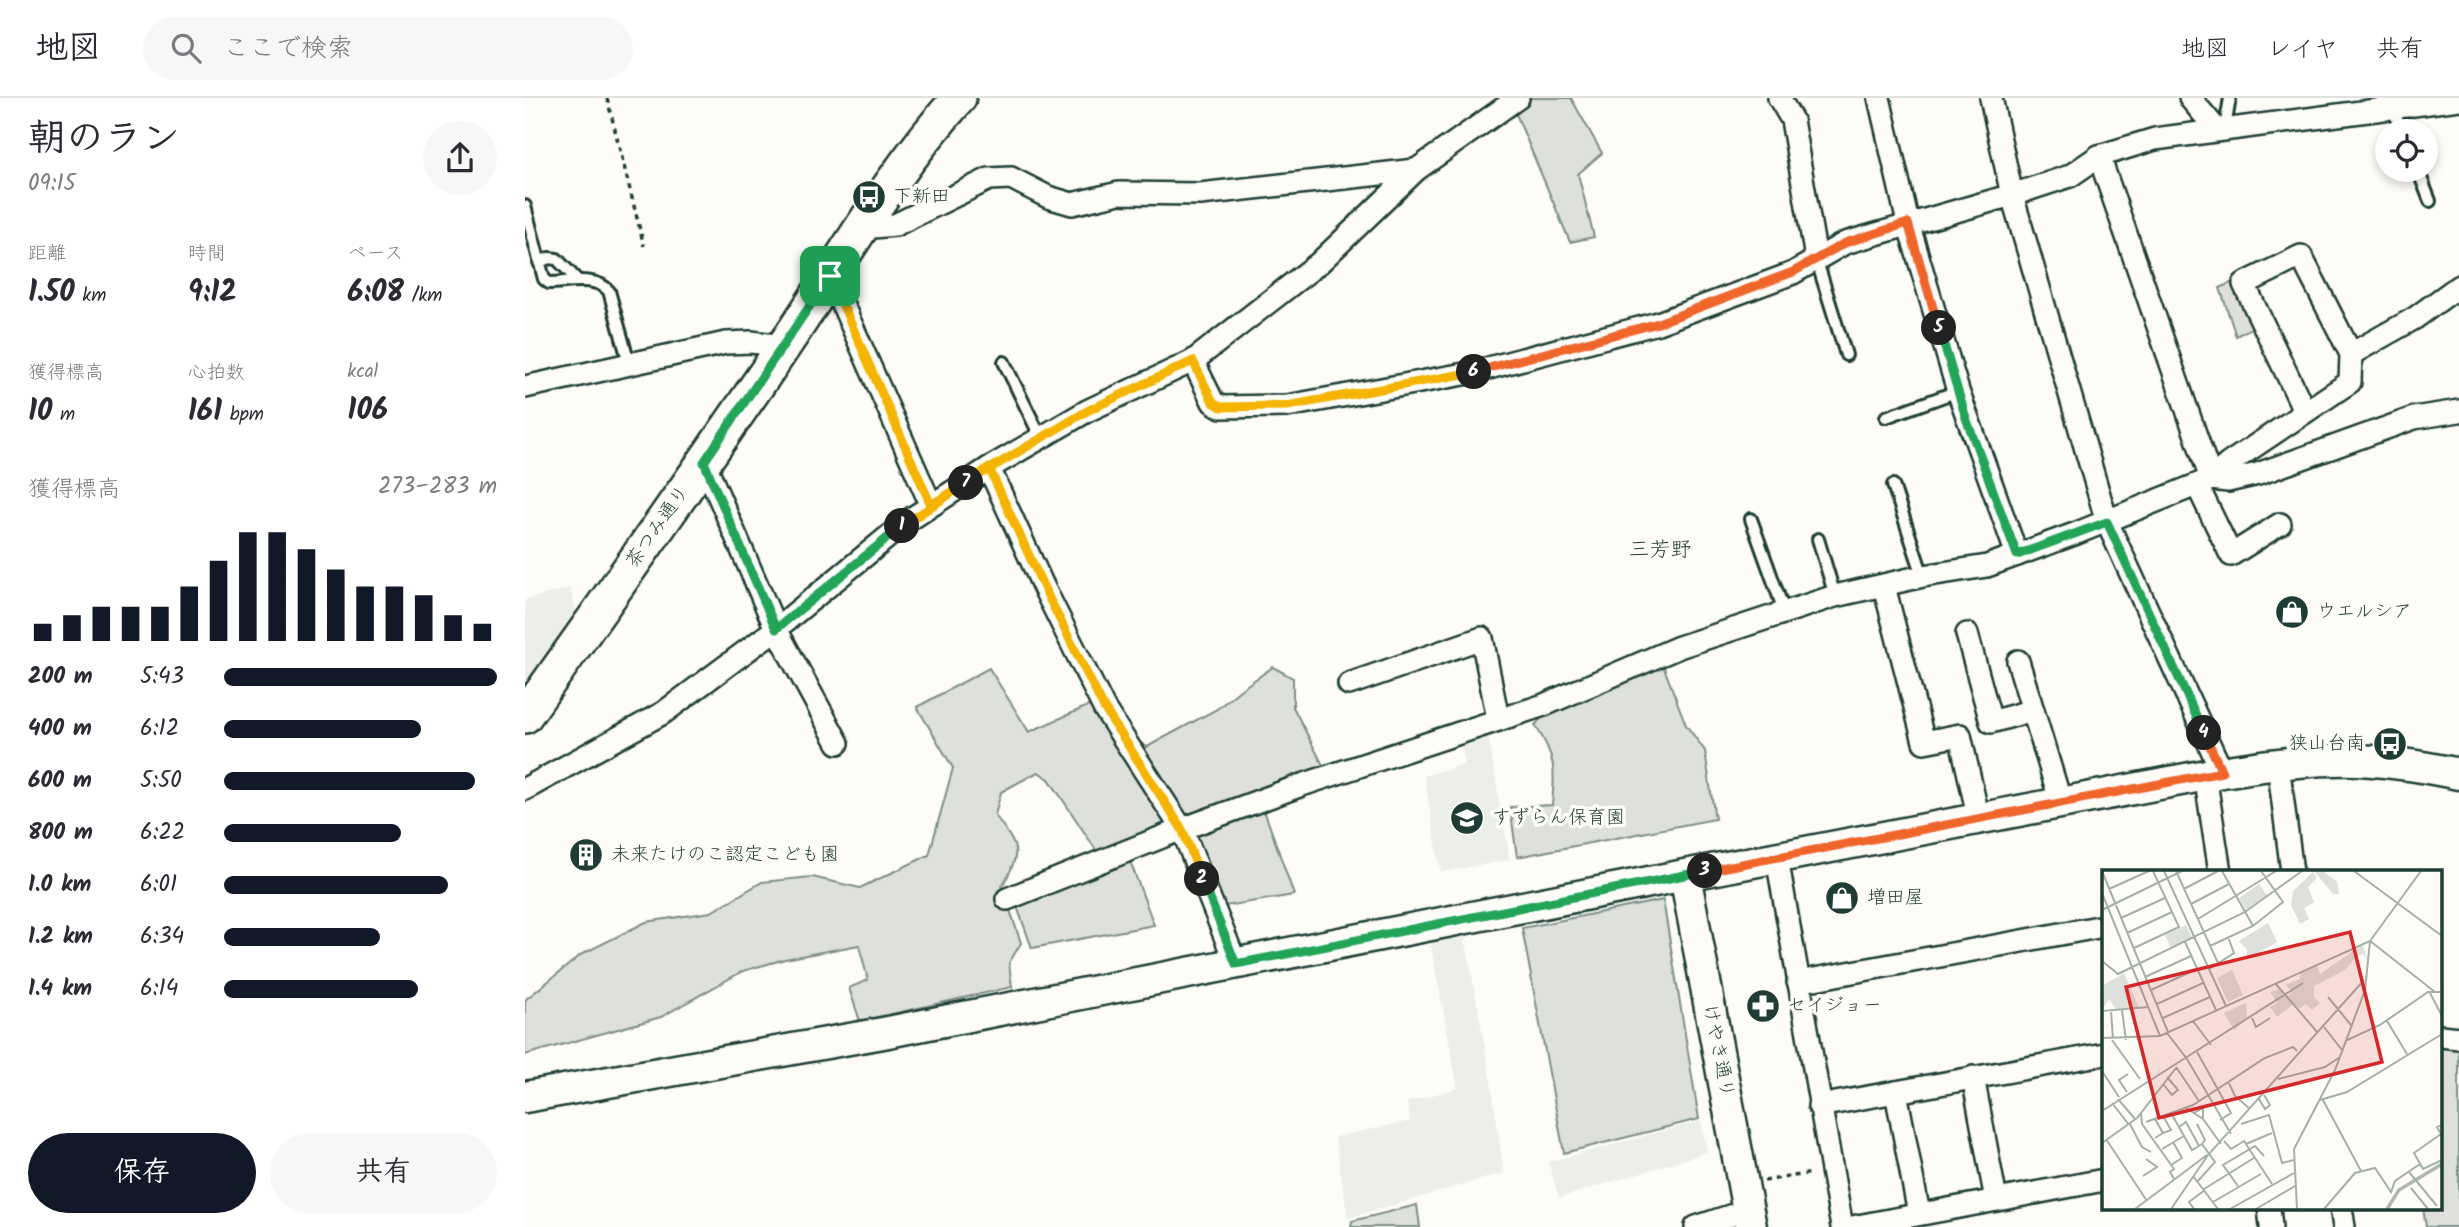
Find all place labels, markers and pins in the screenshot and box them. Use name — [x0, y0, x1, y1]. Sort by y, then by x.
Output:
bus stop icon: 下新田 — [850, 178, 888, 216]
place label: 下新田 — [893, 182, 950, 212]
pin — [800, 246, 860, 306]
pin: 5 — [1921, 310, 1957, 345]
pin: 6 — [1457, 354, 1492, 390]
pin: 7 — [949, 466, 983, 500]
pin: 1 — [885, 508, 919, 544]
shop icon: ウエルシア — [2273, 593, 2311, 631]
place label: ウエルシア — [2317, 597, 2412, 627]
pin: 4 — [2187, 716, 2221, 750]
bus stop icon: 狭山台南 — [2371, 725, 2409, 763]
place label: 狭山台南 — [2289, 729, 2365, 759]
school or university icon: すずらん保育園 — [1448, 799, 1486, 837]
place label: すずらん保育園 — [1492, 803, 1625, 833]
building icon: 未来たけのこ認定こども園 — [567, 836, 605, 874]
place label: 未来たけのこ認定こども園 — [611, 840, 839, 870]
pin: 3 — [1687, 854, 1723, 888]
pin: 2 — [1185, 862, 1219, 896]
shop icon: 増田屋 — [1823, 879, 1861, 917]
place label: 増田屋 — [1867, 883, 1924, 913]
pharmacy icon: セイジョー — [1744, 987, 1782, 1025]
place label: セイジョー — [1787, 991, 1882, 1021]

